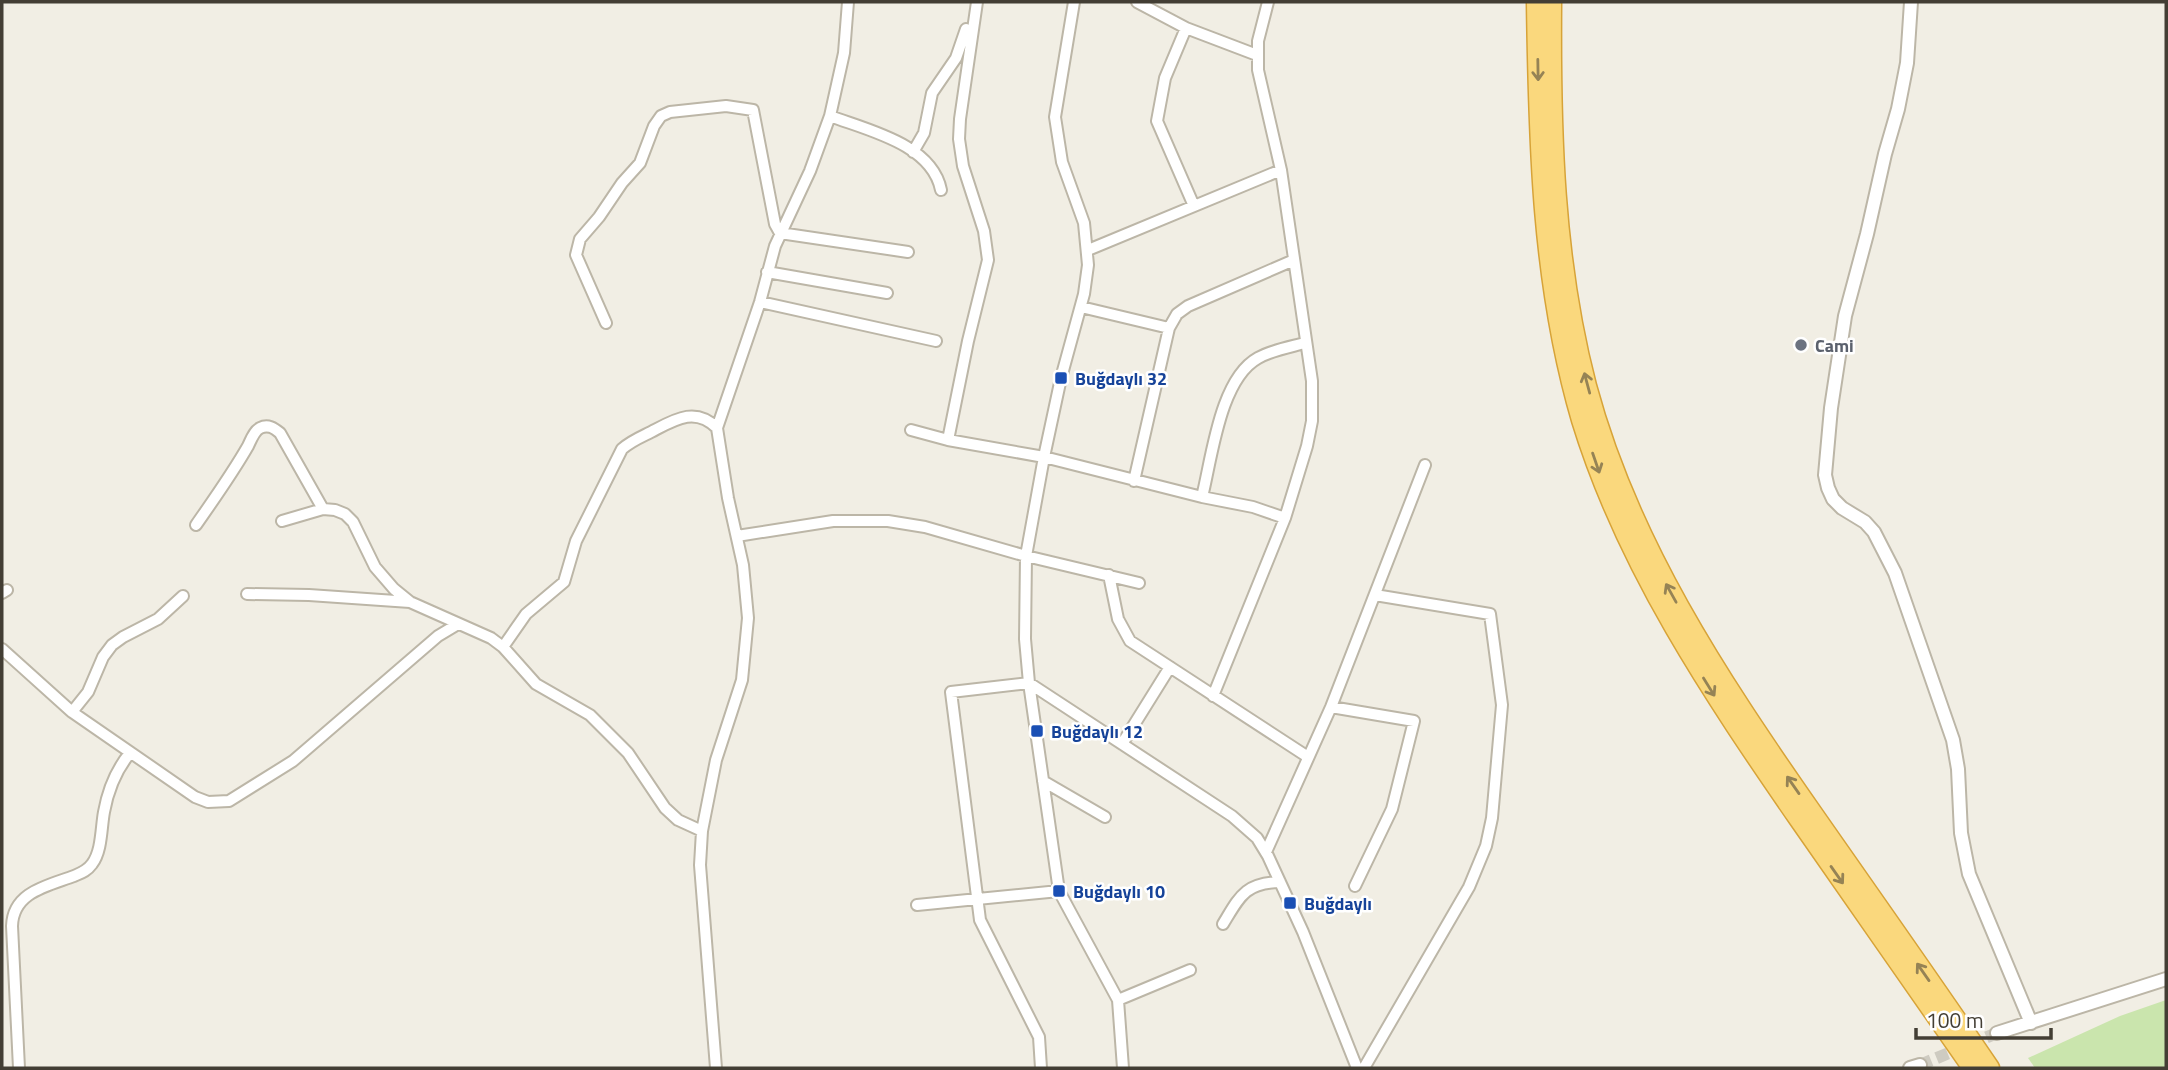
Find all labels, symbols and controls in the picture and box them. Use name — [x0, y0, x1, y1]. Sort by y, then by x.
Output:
one-way arrow — [1531, 58, 1544, 81]
place label: Cami — [1815, 332, 1854, 359]
marker: Cami — [1793, 337, 1809, 353]
place label: Buğdaylı 32 — [1075, 365, 1167, 392]
marker: Buğdaylı 32 — [1053, 370, 1069, 386]
one-way arrow — [1580, 372, 1593, 395]
one-way arrow — [1591, 451, 1603, 473]
one-way arrow — [1664, 584, 1678, 604]
one-way arrow — [1702, 677, 1717, 696]
place label: Buğdaylı 12 — [1051, 718, 1143, 745]
marker: Buğdaylı 12 — [1029, 723, 1045, 739]
one-way arrow — [1786, 776, 1800, 795]
one-way arrow — [1830, 865, 1844, 884]
place label: Buğdaylı 10 — [1073, 878, 1165, 905]
marker: Buğdaylı 10 — [1051, 883, 1067, 899]
place label: Buğdaylı — [1304, 890, 1372, 917]
marker: Buğdaylı — [1282, 895, 1298, 911]
one-way arrow — [1916, 963, 1930, 982]
scale bar — [1916, 996, 2051, 1040]
text: 100 m — [1926, 1004, 1983, 1036]

